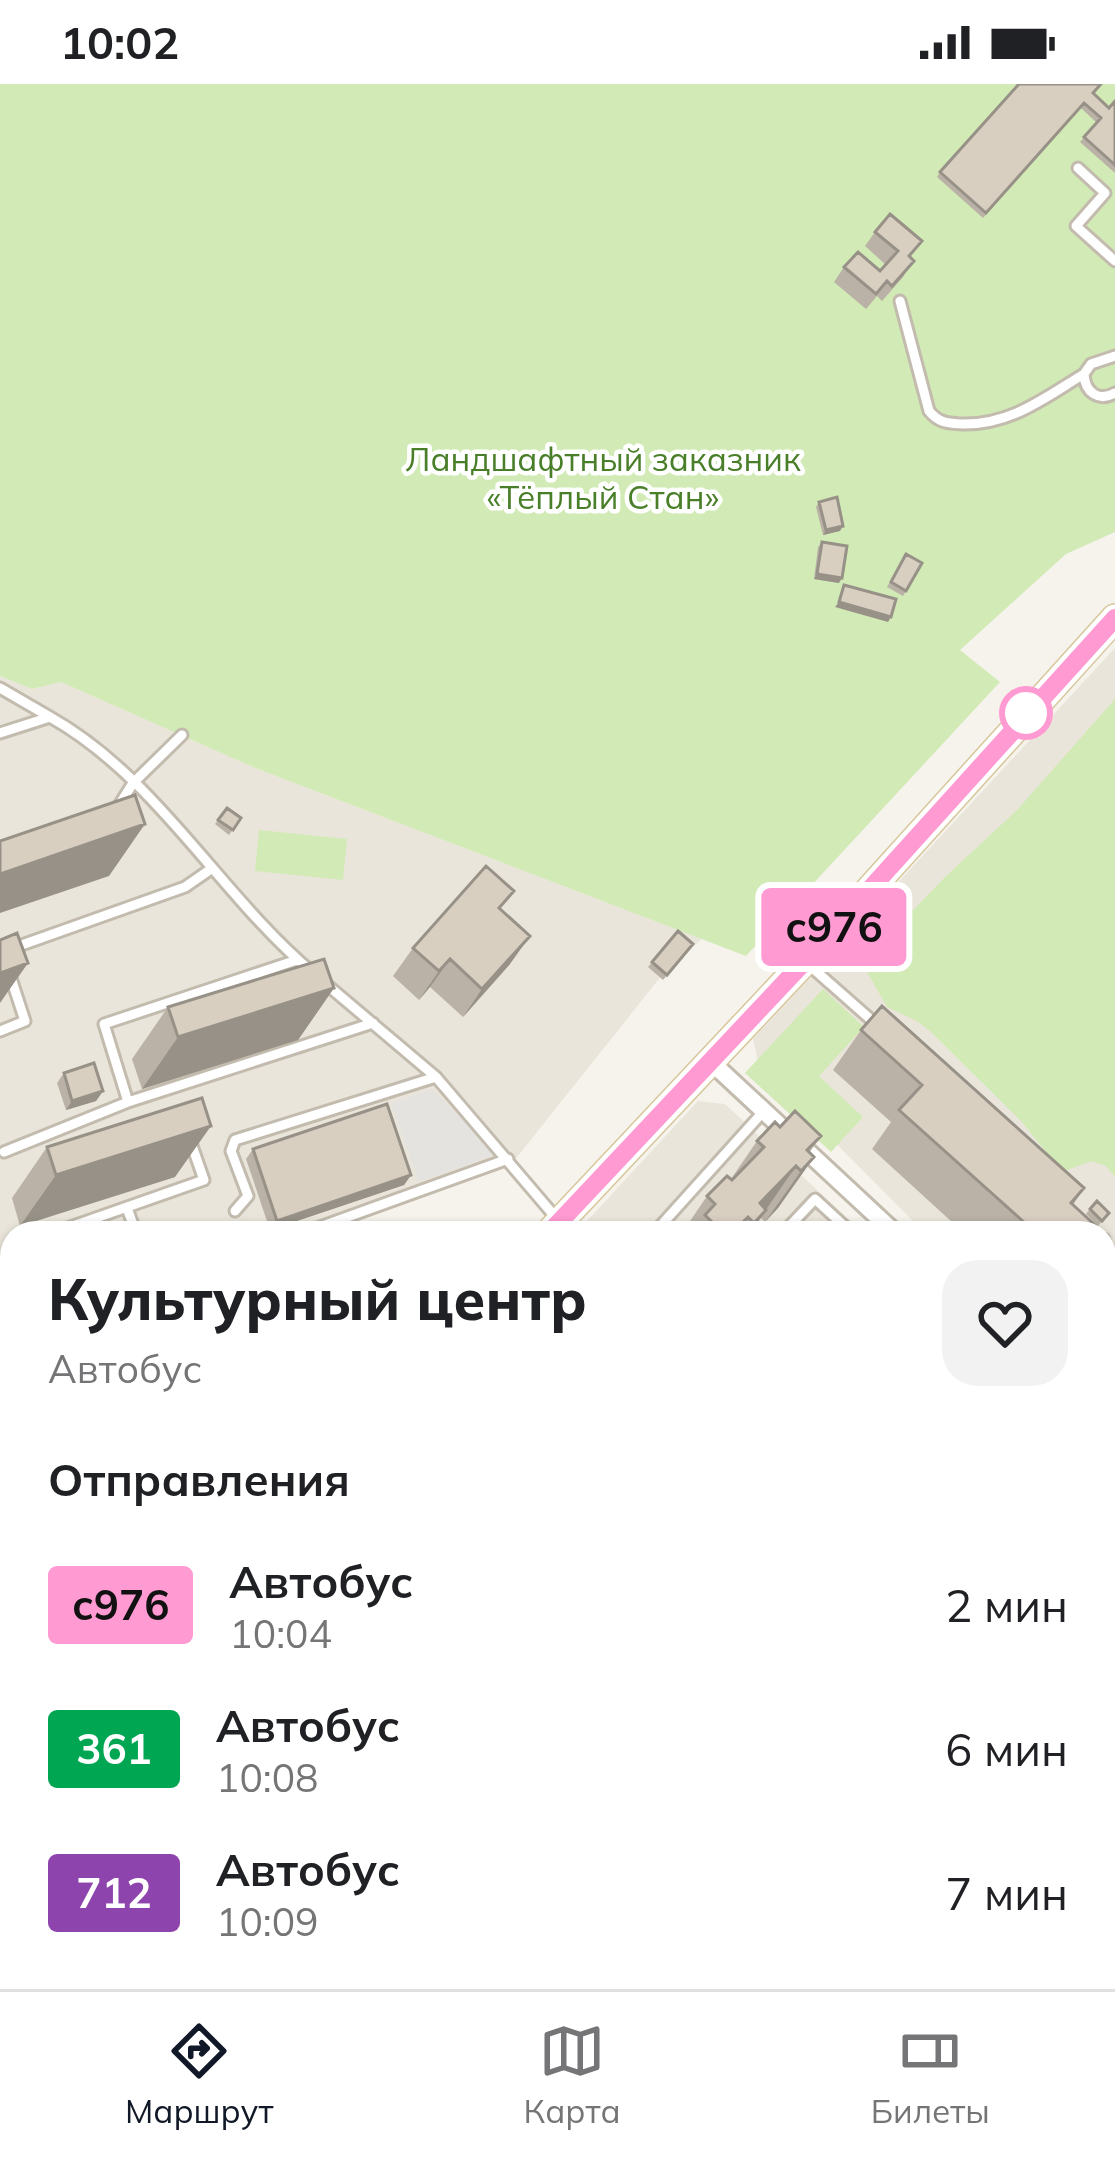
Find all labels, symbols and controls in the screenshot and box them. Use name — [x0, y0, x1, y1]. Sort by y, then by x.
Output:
text: 10:02 — [60, 14, 179, 70]
park label: Ландшафтный заказник «Тёплый Стан» — [405, 438, 801, 517]
unlabelled marker — [1001, 688, 1051, 738]
line badge: с976 — [750, 888, 918, 966]
text: с976 — [785, 900, 883, 953]
button: heart — [942, 1260, 1068, 1386]
text: Культурный центр — [48, 1263, 587, 1334]
text: Автобус — [48, 1344, 202, 1393]
text: Отправления — [48, 1451, 350, 1507]
text: Автобус — [229, 1553, 413, 1609]
text: 2 мин — [945, 1577, 1068, 1633]
text: с976 — [72, 1578, 169, 1631]
text: 10:04 — [229, 1609, 332, 1658]
text: Автобус — [216, 1697, 400, 1753]
text: 6 мин — [945, 1721, 1068, 1777]
text: 361 — [76, 1722, 152, 1775]
text: 10:08 — [216, 1753, 319, 1802]
text: Автобус — [216, 1841, 400, 1897]
text: 7 мин — [945, 1865, 1068, 1921]
text: 712 — [76, 1866, 152, 1919]
text: 10:09 — [216, 1897, 319, 1946]
tab: Маршрут — [125, 2018, 273, 2131]
tab: Карта — [524, 2018, 621, 2131]
tab: Билеты — [871, 2018, 990, 2131]

